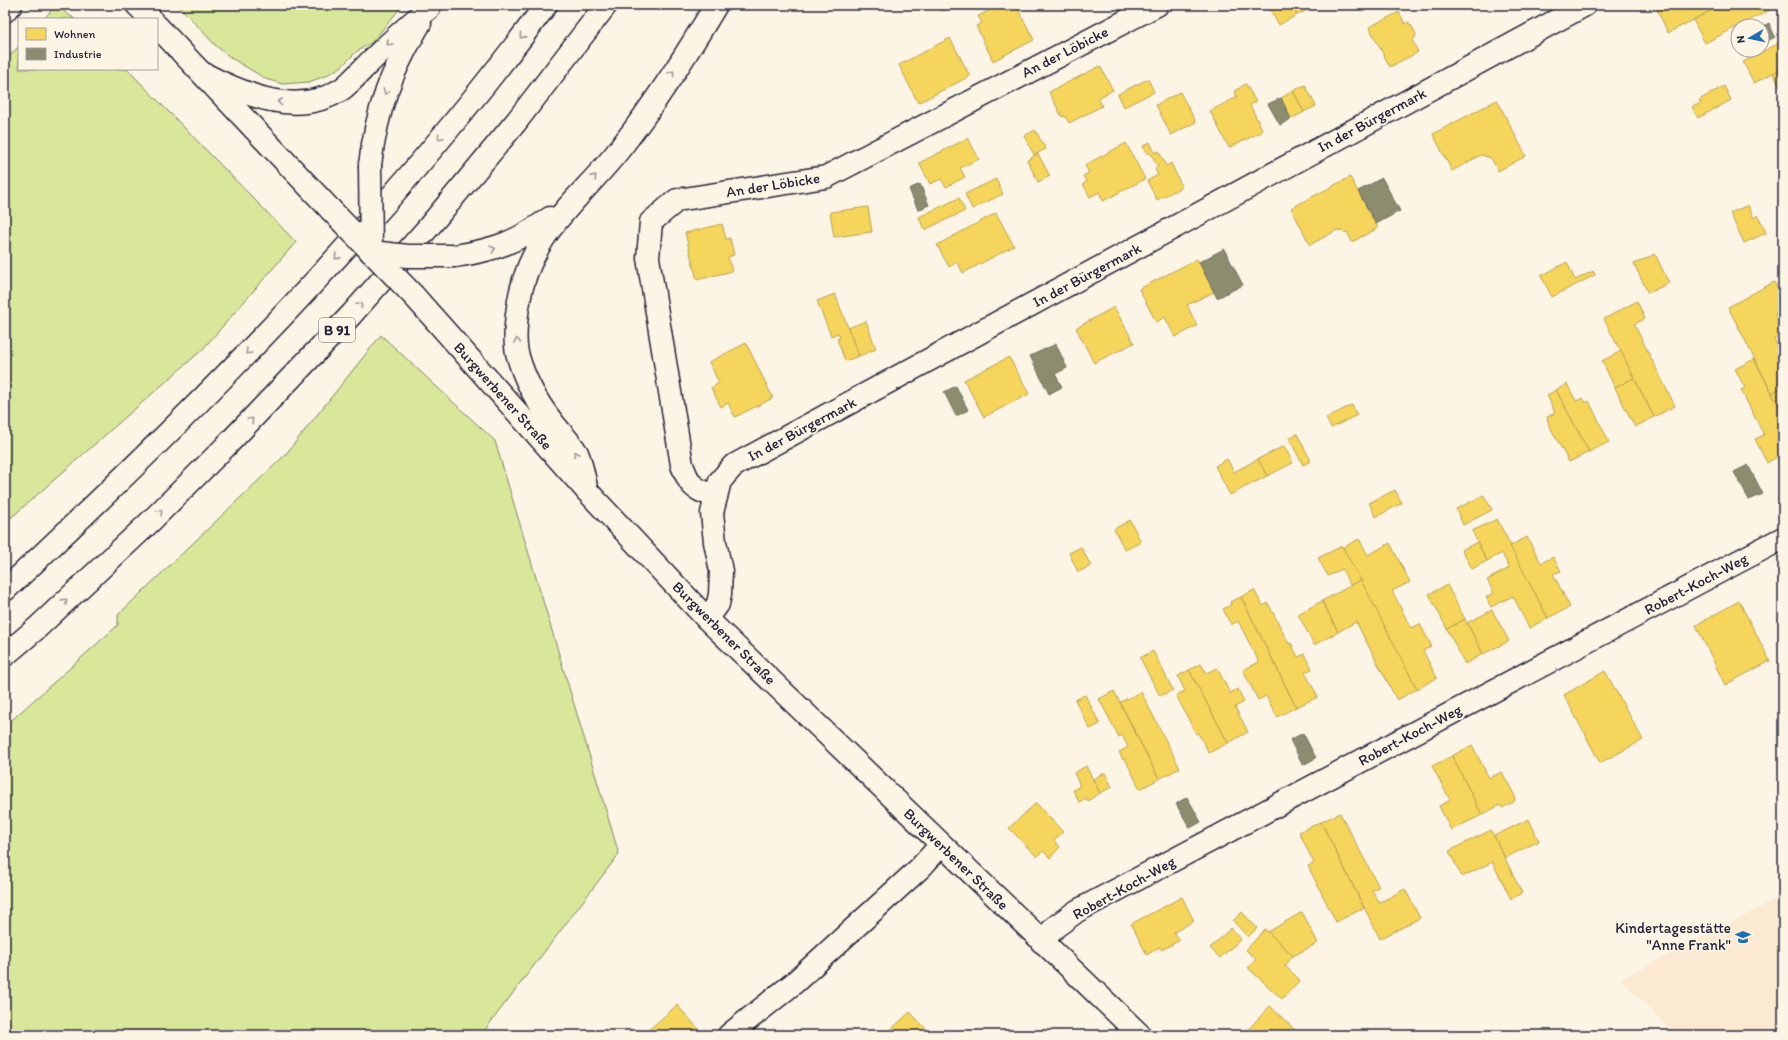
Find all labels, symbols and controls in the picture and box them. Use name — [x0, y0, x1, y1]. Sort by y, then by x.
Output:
legend — [18, 18, 158, 70]
north arrow — [1730, 18, 1770, 58]
street label: An der Löbicke — [1019, 22, 1111, 82]
text: Wohnen — [54, 27, 96, 41]
one-way arrow — [520, 31, 527, 38]
text: N — [1734, 35, 1748, 44]
one-way arrow — [386, 38, 394, 46]
text: Industrie — [54, 47, 102, 61]
one-way arrow — [667, 71, 674, 78]
street label: In der Bürgermark — [1315, 84, 1429, 156]
one-way arrow — [382, 88, 390, 95]
one-way arrow — [277, 98, 284, 107]
one-way arrow — [438, 132, 445, 140]
street label: An der Löbicke — [725, 169, 821, 201]
one-way arrow — [589, 174, 597, 182]
street label: In der Bürgermark — [1030, 239, 1144, 311]
one-way arrow — [489, 245, 496, 254]
one-way arrow — [335, 252, 342, 259]
one-way arrow — [356, 302, 363, 310]
road number: B 91 — [319, 318, 355, 342]
street label: Burgwerbener Straße — [450, 338, 556, 454]
one-way arrow — [512, 338, 521, 344]
one-way arrow — [246, 347, 253, 355]
street label: In der Bürgermark — [745, 393, 859, 465]
one-way arrow — [247, 417, 254, 424]
one-way arrow — [573, 451, 581, 458]
one-way arrow — [155, 509, 163, 517]
street label: Robert-Koch-Weg — [1641, 549, 1751, 619]
street label: Burgwerbener Straße — [669, 578, 779, 688]
one-way arrow — [60, 598, 68, 606]
street label: Robert-Koch-Weg — [1355, 700, 1465, 770]
street label: Burgwerbener Straße — [900, 804, 1012, 914]
street label: Robert-Koch-Weg — [1070, 852, 1179, 924]
place label: Kindertagesstätte "Anne Frank" — [1615, 919, 1731, 954]
school or university icon: Kindertagesstätte "Anne Frank" — [1734, 928, 1752, 946]

